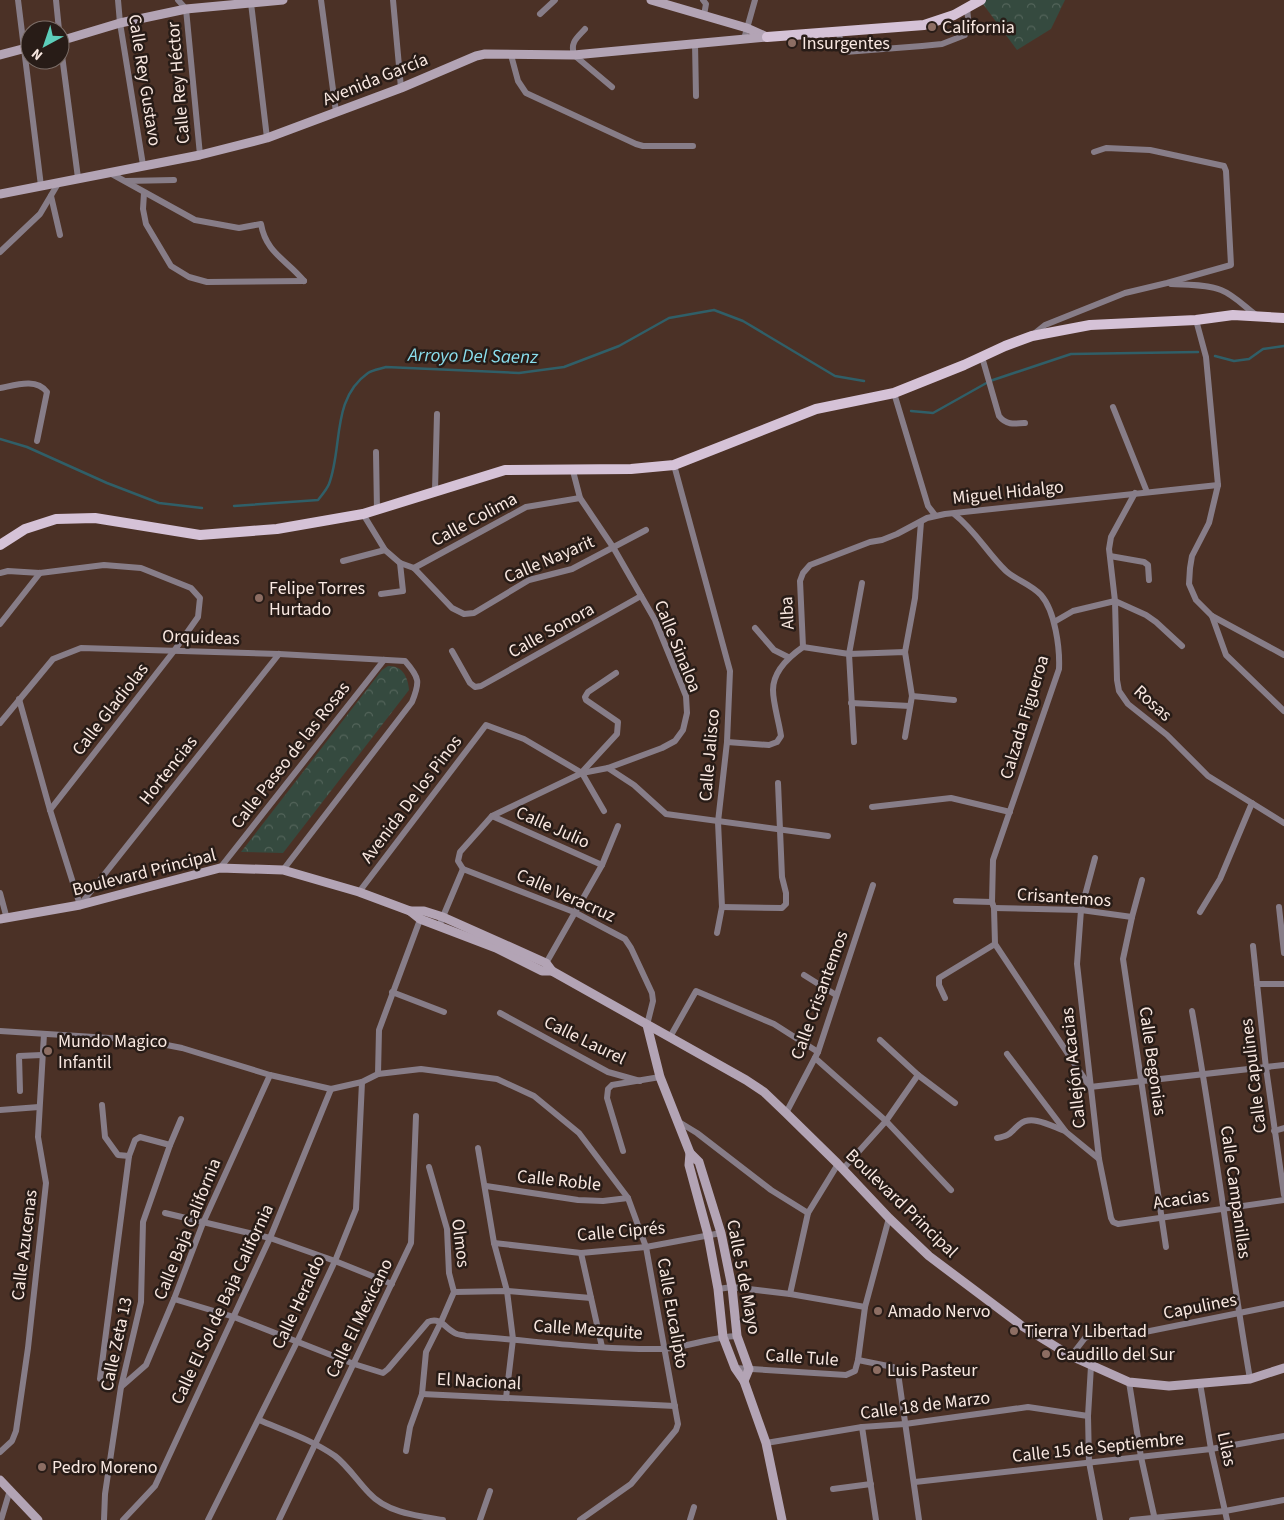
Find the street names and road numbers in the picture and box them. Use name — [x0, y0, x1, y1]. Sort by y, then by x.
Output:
street label: Calle Rey Gustavo — [122, 12, 167, 148]
street label: Calle Rey Héctor — [161, 20, 196, 145]
street label: Avenida García — [319, 47, 432, 112]
street label: Miguel Hidalgo — [951, 474, 1065, 511]
street label: Calle Colima — [427, 486, 522, 553]
street label: Calle Nayarit — [500, 529, 598, 590]
street label: Calle Sonora — [504, 596, 599, 664]
street label: Calle Sinaloa — [648, 596, 707, 696]
street label: Alba — [774, 596, 801, 630]
street label: Orquideas — [162, 624, 240, 651]
street label: Calzada Figueroa — [994, 652, 1055, 782]
street label: Calle Gladiolas — [66, 658, 154, 761]
street label: Calle Paseo de las Rosas — [225, 676, 356, 834]
street label: Rosas — [1128, 679, 1177, 727]
street label: Calle Jalisco — [693, 708, 726, 802]
street label: Hortencias — [133, 730, 203, 810]
street label: Avenida De los Pinos — [355, 730, 468, 869]
street label: Calle Julio — [512, 800, 594, 855]
street label: Boulevard Principal — [70, 843, 219, 902]
street label: Calle Veracruz — [512, 863, 620, 929]
street label: Crisantemos — [1016, 882, 1112, 913]
street label: Calle Crisantemos — [785, 927, 854, 1063]
street label: Calle Begonias — [1132, 1005, 1173, 1117]
street label: Callejón Acacias — [1055, 1006, 1092, 1130]
street label: Calle Laurel — [540, 1010, 630, 1071]
street label: Calle Capulines — [1234, 1017, 1273, 1135]
street label: Calle Campanillas — [1214, 1124, 1257, 1260]
street label: Boulevard Principal — [840, 1143, 963, 1264]
street label: Calle Baja California — [148, 1155, 227, 1304]
street label: Calle Roble — [516, 1164, 602, 1197]
street label: Acacias — [1152, 1183, 1211, 1216]
street label: Calle Azucenas — [5, 1188, 44, 1302]
street label: Calle El Sol de Baja California — [165, 1200, 280, 1408]
street label: Calle Ciprés — [576, 1215, 666, 1248]
street label: Olmos — [445, 1217, 476, 1269]
street label: Calle 5 de Mayo — [720, 1218, 767, 1337]
street label: Calle Heraldo — [266, 1251, 331, 1353]
street label: Calle El Mexicano — [320, 1254, 399, 1382]
street label: Calle Eucalipto — [650, 1256, 695, 1370]
street label: Capulines — [1161, 1287, 1239, 1326]
street label: Calle Zeta 13 — [94, 1295, 139, 1393]
street label: Calle Mezquite — [532, 1313, 644, 1346]
street label: Calle Tule — [765, 1342, 839, 1373]
street label: El Nacional — [436, 1367, 522, 1396]
street label: Calle 18 de Marzo — [859, 1385, 991, 1426]
street label: Calle 15 de Septiembre — [1011, 1426, 1185, 1469]
street label: Lilas — [1211, 1430, 1242, 1469]

